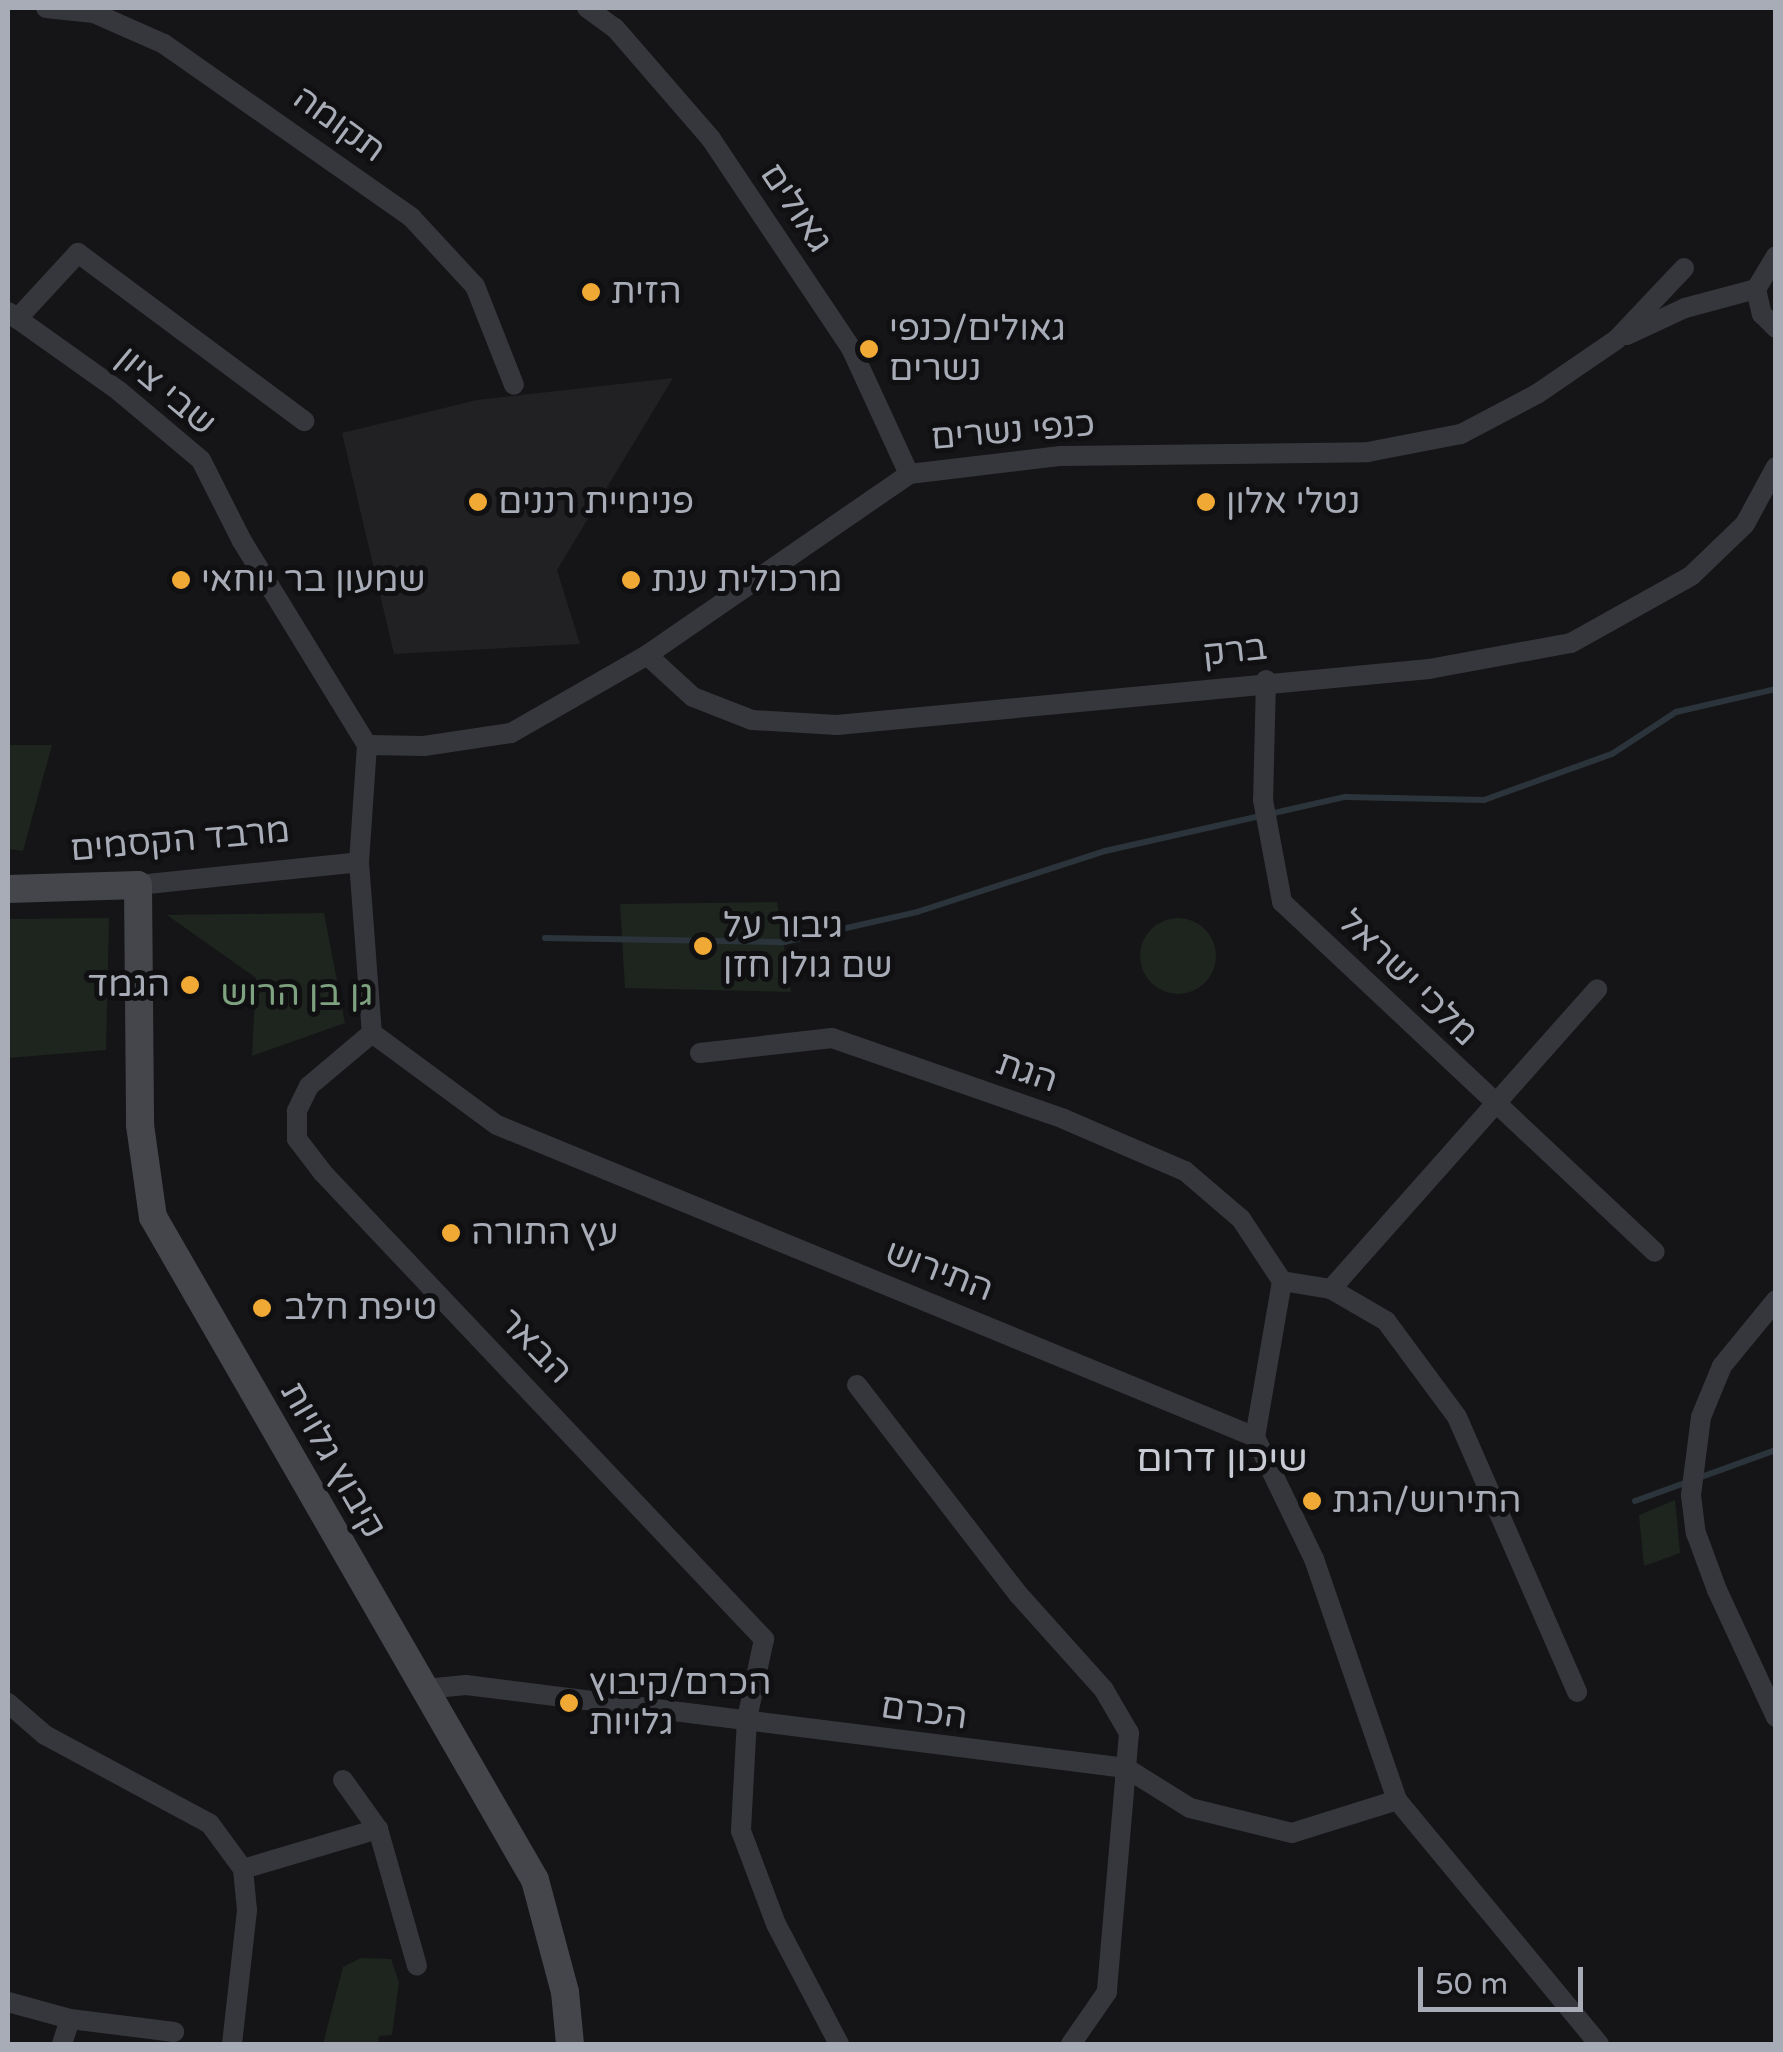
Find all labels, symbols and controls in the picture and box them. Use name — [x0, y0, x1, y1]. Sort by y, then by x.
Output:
street label: תקומה — [285, 77, 393, 171]
street label: גאולים — [751, 155, 841, 261]
place label: הזית — [611, 271, 682, 313]
marker: הזית — [580, 281, 602, 303]
place label: גאולים/כנפי נשרים — [889, 308, 1066, 390]
street label: שבי ציון — [108, 337, 224, 445]
marker: גאולים/כנפי נשרים — [858, 338, 880, 360]
street label: כנפי נשרים — [929, 403, 1097, 459]
place label: פנימיית רננים — [498, 481, 694, 523]
place label: נטלי אלון — [1226, 481, 1360, 523]
marker: פנימיית רננים — [467, 491, 489, 513]
marker: נטלי אלון — [1195, 491, 1217, 513]
place label: שמעון בר יוחאי — [201, 559, 426, 601]
place label: מרכולית ענת — [651, 559, 842, 601]
marker: שמעון בר יוחאי — [170, 569, 192, 591]
marker: מרכולית ענת — [620, 569, 642, 591]
street label: ברק — [1201, 627, 1269, 675]
street label: מרבד הקסמים — [68, 809, 292, 871]
street label: מלכי ישראל — [1329, 901, 1487, 1055]
place label: גיבור על שם גולן חזן — [723, 905, 892, 987]
marker: גיבור על שם גולן חזן — [692, 935, 714, 957]
place label: הגמד — [88, 964, 170, 1006]
park label: גן בן הרוש — [220, 973, 374, 1015]
marker: הגמד — [179, 974, 201, 996]
street label: הגת — [991, 1042, 1063, 1102]
place label: עץ התורה — [471, 1212, 618, 1254]
marker: עץ התורה — [440, 1222, 462, 1244]
street label: התירוש — [879, 1231, 999, 1311]
place label: טיפת חלב — [284, 1287, 437, 1329]
marker: טיפת חלב — [249, 1295, 275, 1321]
street label: הבאר — [489, 1300, 581, 1392]
street label: קיבוץ גלויות — [271, 1374, 395, 1546]
district label: שיכון דרום — [1136, 1437, 1308, 1483]
place label: התירוש/הגת — [1332, 1480, 1521, 1522]
marker: התירוש/הגת — [1301, 1490, 1323, 1512]
place label: הכרם/קיבוץ גלויות — [589, 1662, 771, 1744]
street label: הכרם — [878, 1685, 970, 1739]
marker: הכרם/קיבוץ גלויות — [558, 1692, 580, 1714]
scale bar — [1423, 1947, 1588, 2009]
text: 50 m — [1435, 1966, 1508, 2003]

